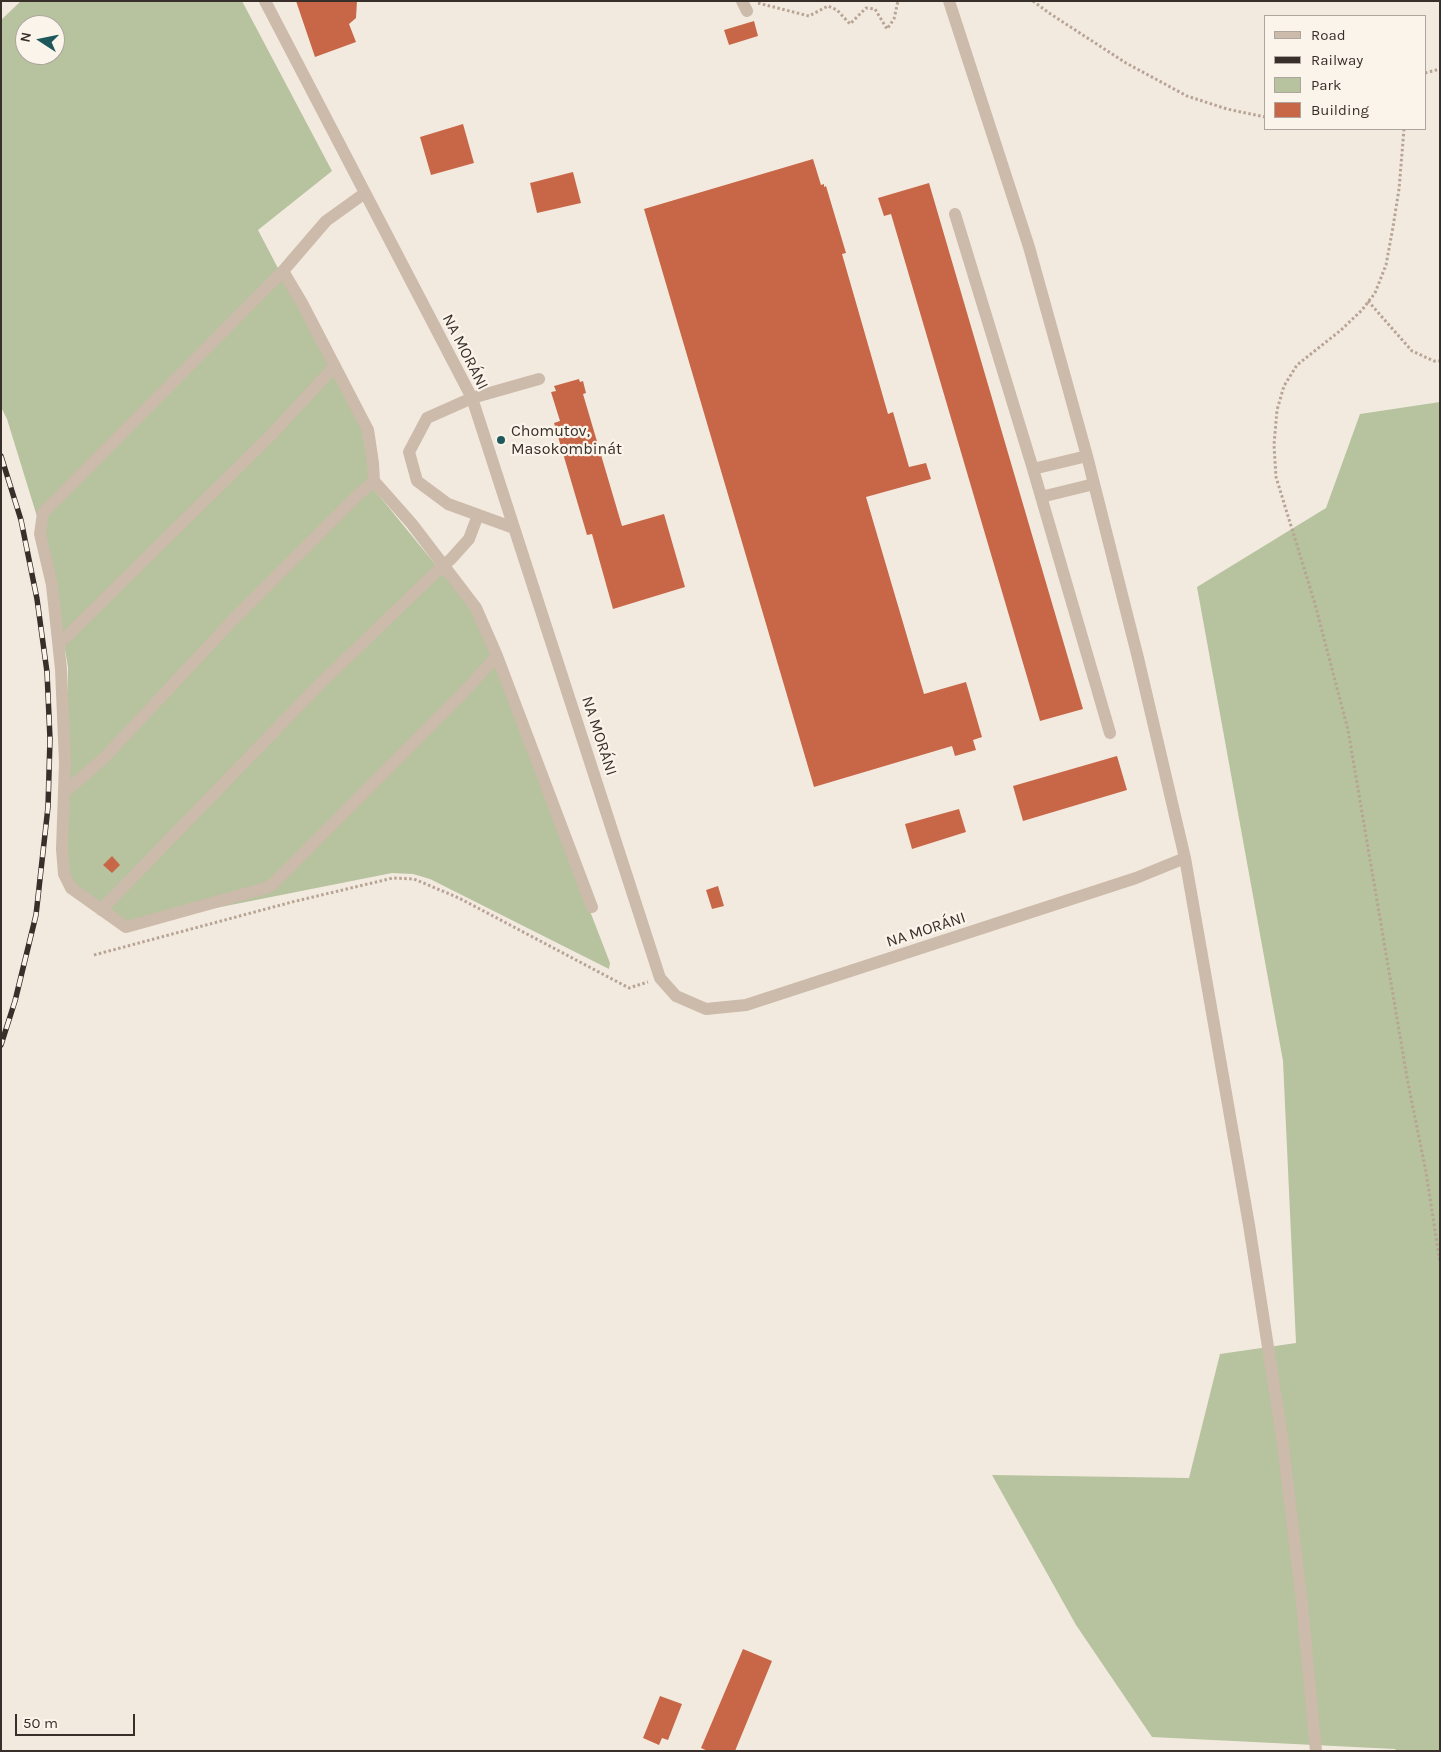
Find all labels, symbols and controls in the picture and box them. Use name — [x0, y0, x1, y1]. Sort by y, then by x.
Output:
north arrow — [15, 15, 65, 65]
legend — [1264, 15, 1426, 130]
text: Road — [1311, 26, 1346, 44]
text: N — [16, 31, 35, 44]
text: Railway — [1311, 51, 1363, 69]
text: Park — [1311, 76, 1341, 94]
text: Building — [1311, 101, 1369, 119]
street label: NA MORÁNI — [438, 311, 492, 393]
place label: Chomutov, Masokombinát — [511, 421, 622, 459]
marker: Chomutov, Masokombinát — [495, 434, 507, 446]
street label: NA MORÁNI — [577, 694, 621, 778]
street label: NA MORÁNI — [884, 908, 968, 952]
scale bar — [18, 1704, 138, 1736]
text: 50 m — [23, 1714, 58, 1732]

